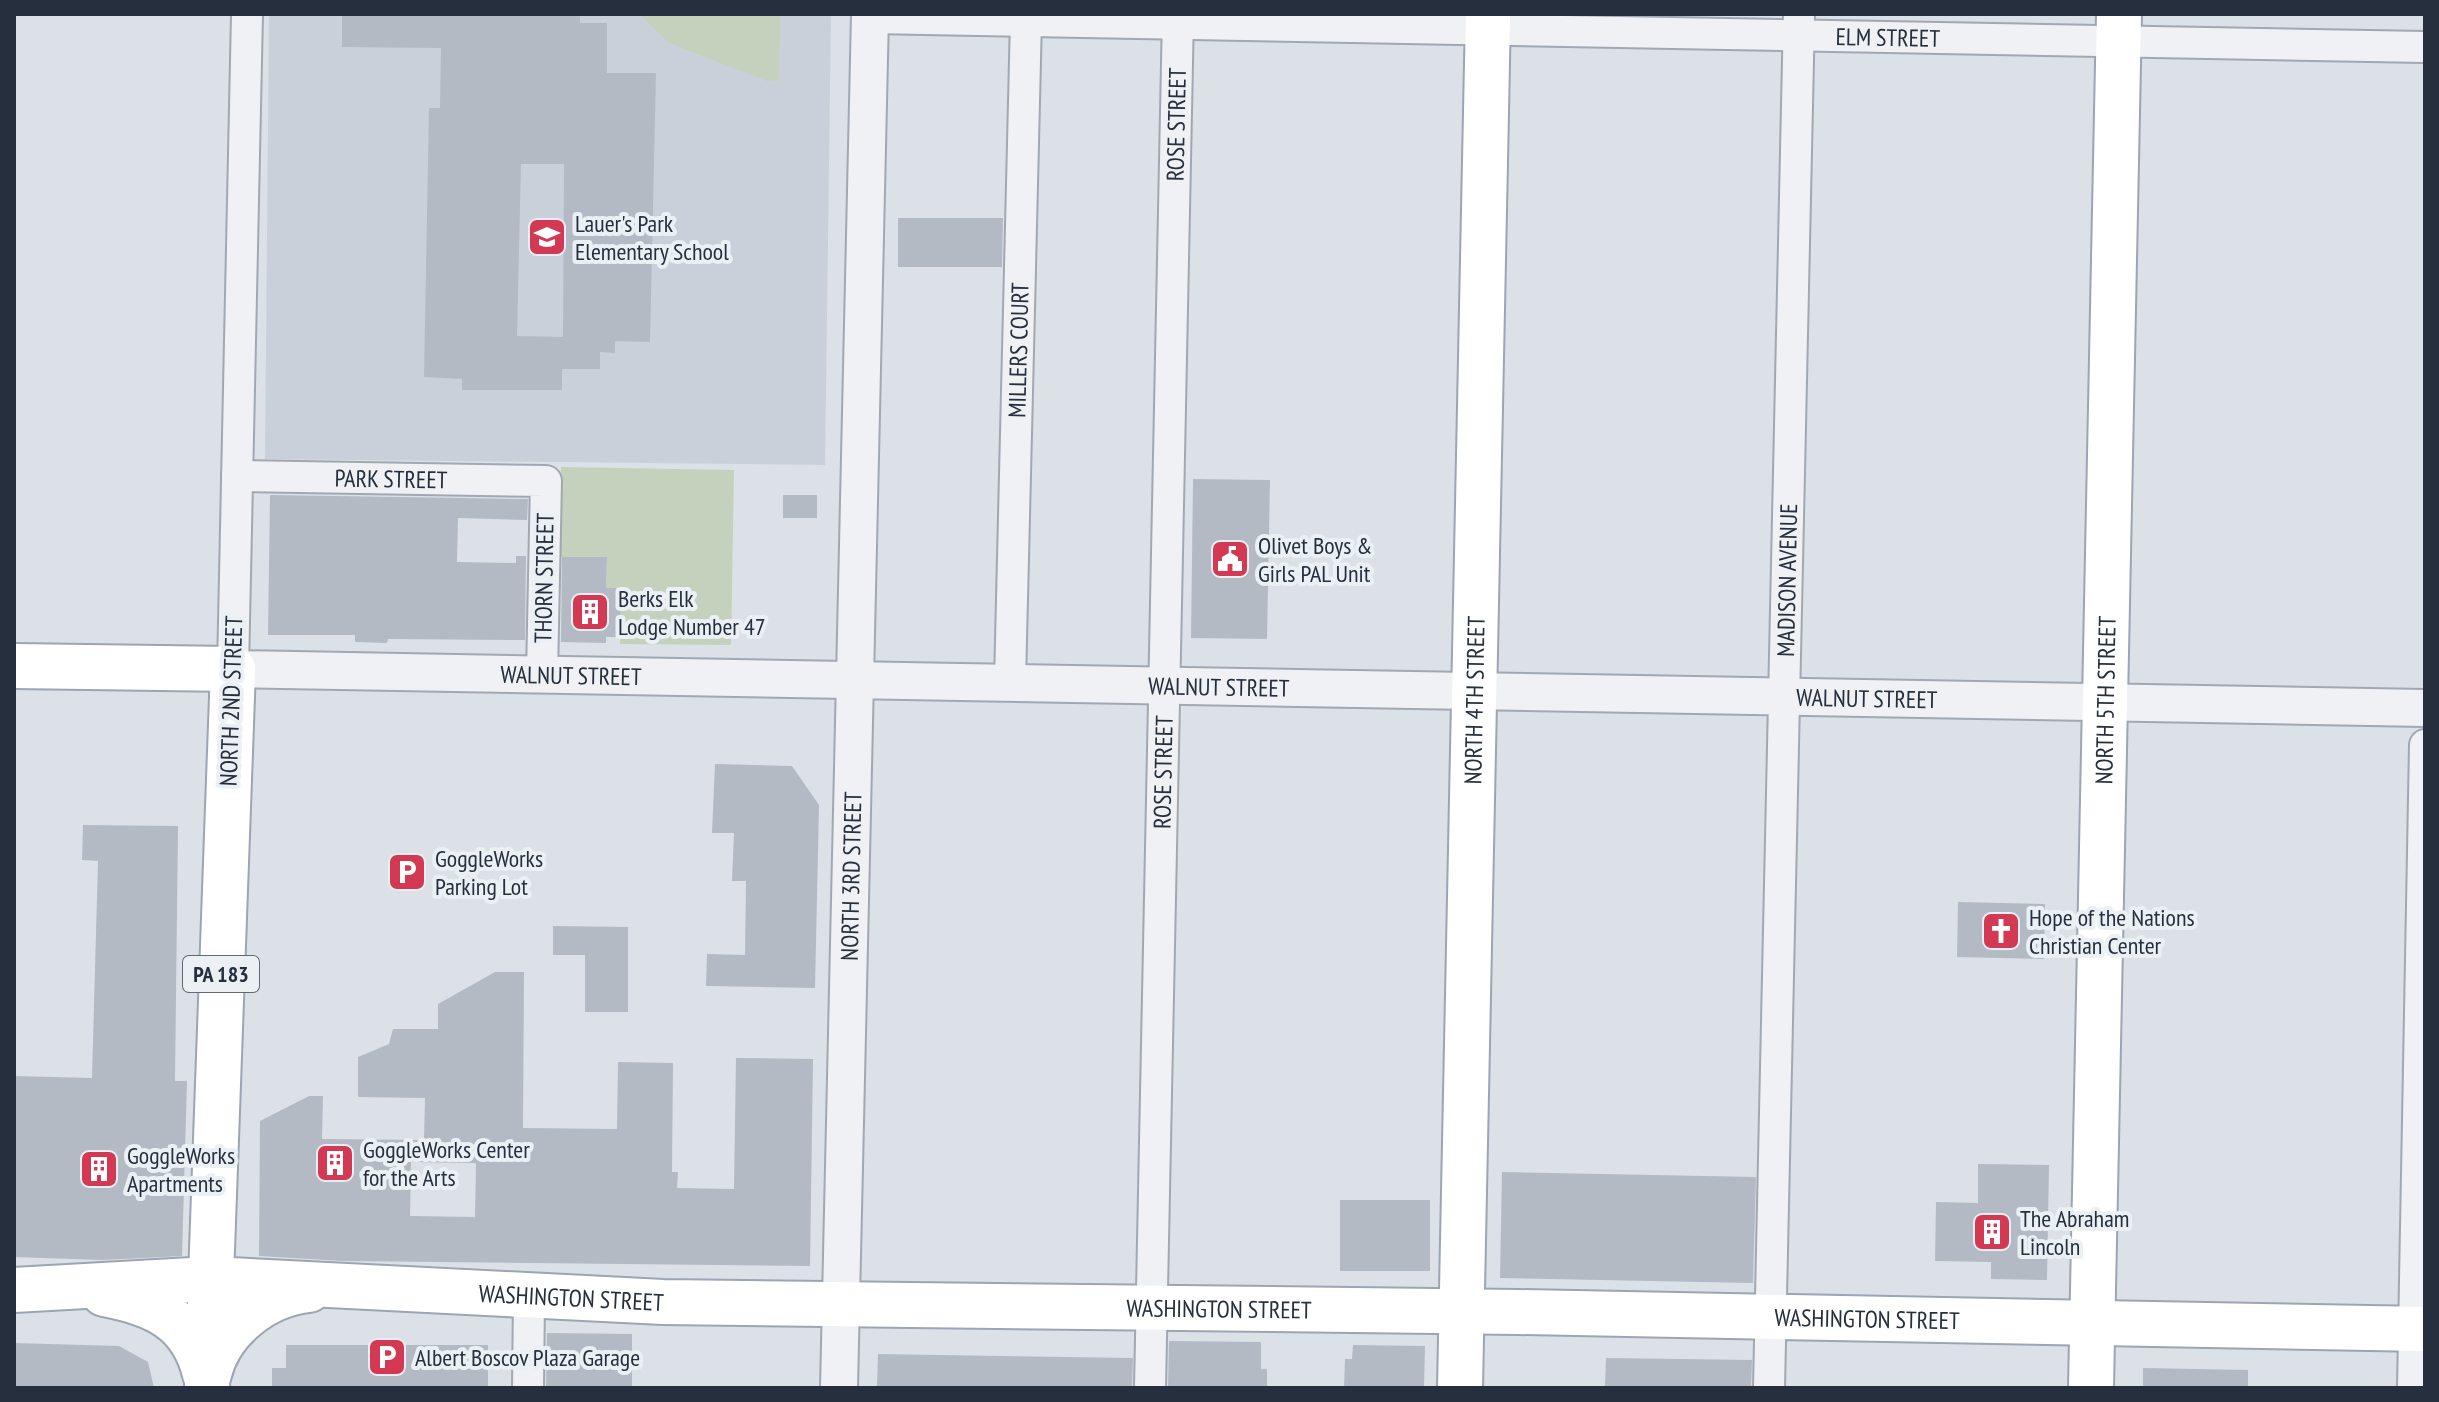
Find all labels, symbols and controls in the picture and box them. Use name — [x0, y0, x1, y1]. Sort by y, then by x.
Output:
street label: ELM STREET — [1835, 21, 1941, 53]
street label: ROSE STREET — [1159, 67, 1192, 181]
place label: Lauer's Park Elementary School — [575, 208, 729, 267]
school or university icon: Lauer's Park Elementary School — [526, 216, 568, 258]
street label: MILLERS COURT — [1001, 282, 1035, 418]
street label: PARK STREET — [334, 462, 448, 495]
street label: MADISON AVENUE — [1769, 503, 1804, 657]
street label: THORN STREET — [527, 512, 561, 643]
place label: Olivet Boys & Girls PAL Unit — [1258, 530, 1372, 589]
public building icon: Olivet Boys & Girls PAL Unit — [1209, 538, 1251, 580]
place label: Berks Elk Lodge Number 47 — [618, 583, 766, 642]
building icon: Berks Elk Lodge Number 47 — [569, 591, 611, 633]
street label: NORTH 2ND STREET — [213, 615, 249, 787]
street label: NORTH 4TH STREET — [1457, 615, 1491, 785]
street label: NORTH 5TH STREET — [2088, 615, 2122, 785]
street label: WALNUT STREET — [500, 658, 642, 692]
street label: WALNUT STREET — [1148, 670, 1290, 703]
street label: WALNUT STREET — [1796, 681, 1938, 715]
street label: ROSE STREET — [1146, 715, 1179, 829]
street label: NORTH 3RD STREET — [833, 791, 868, 961]
place label: GoggleWorks Parking Lot — [435, 843, 543, 902]
parking icon: GoggleWorks Parking Lot — [386, 851, 428, 893]
place label: Hope of the Nations Christian Center — [2029, 902, 2195, 961]
church icon: Hope of the Nations Christian Center — [1980, 910, 2022, 952]
road number: PA 183 — [183, 956, 259, 992]
place label: GoggleWorks Center for the Arts — [363, 1134, 530, 1193]
place label: GoggleWorks Apartments — [127, 1140, 235, 1199]
building icon: GoggleWorks Center for the Arts — [314, 1142, 356, 1184]
building icon: GoggleWorks Apartments — [78, 1148, 120, 1190]
place label: The Abraham Lincoln — [2020, 1203, 2129, 1262]
building icon: The Abraham Lincoln — [1971, 1211, 2013, 1253]
street label: WASHINGTON STREET — [478, 1277, 665, 1318]
street label: WASHINGTON STREET — [1126, 1292, 1312, 1325]
street label: WASHINGTON STREET — [1774, 1301, 1960, 1336]
parking icon: Albert Boscov Plaza Garage — [366, 1336, 408, 1378]
place label: Albert Boscov Plaza Garage — [415, 1342, 640, 1373]

